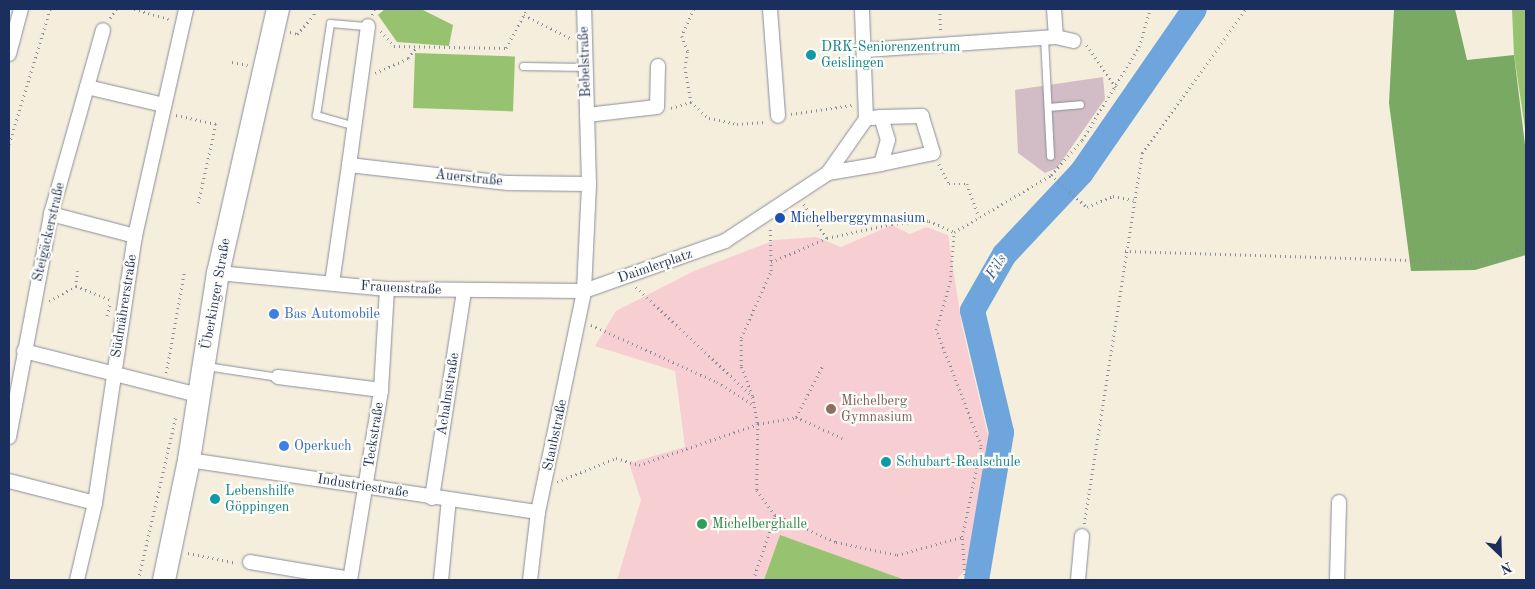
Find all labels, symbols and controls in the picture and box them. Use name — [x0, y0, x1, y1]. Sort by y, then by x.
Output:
street label: Bebelstraße — [575, 26, 595, 98]
place label: DRK-Seniorenzentrum Geislingen — [821, 39, 960, 72]
marker: DRK-Seniorenzentrum Geislingen — [805, 49, 817, 61]
street label: Auerstraße — [434, 166, 504, 190]
street label: Steigäckerstraße — [29, 181, 69, 283]
place label: Michelberggymnasium — [790, 210, 925, 226]
marker: Michelberggymnasium — [774, 212, 786, 224]
street label: Überkinger Straße — [198, 237, 234, 351]
street label: Daimlerplatz — [616, 245, 694, 287]
water label: Fils — [983, 251, 1011, 283]
street label: Südmährerstraße — [108, 253, 140, 359]
street label: Frauenstraße — [360, 277, 442, 299]
place label: Bas Automobile — [284, 306, 380, 322]
marker: Bas Automobile — [268, 308, 280, 320]
street label: Achalmstraße — [433, 351, 463, 437]
place label: Michelberg Gymnasium — [841, 393, 913, 426]
street label: Staubstraße — [539, 398, 571, 472]
street label: Teckstraße — [361, 401, 387, 469]
marker: Michelberg Gymnasium — [825, 403, 837, 415]
place label: Operkuch — [294, 438, 352, 454]
marker: Operkuch — [278, 440, 290, 452]
place label: Schubart-Realschule — [896, 454, 1020, 470]
marker: Schubart-Realschule — [880, 456, 892, 468]
street label: Industriestraße — [316, 470, 410, 502]
place label: Lebenshilfe Göppingen — [225, 483, 294, 516]
marker: Lebenshilfe Göppingen — [209, 493, 221, 505]
place label: Michelberghalle — [712, 516, 807, 532]
marker: Michelberghalle — [696, 518, 708, 530]
north arrow — [1475, 529, 1525, 579]
text: N — [1498, 559, 1514, 576]

